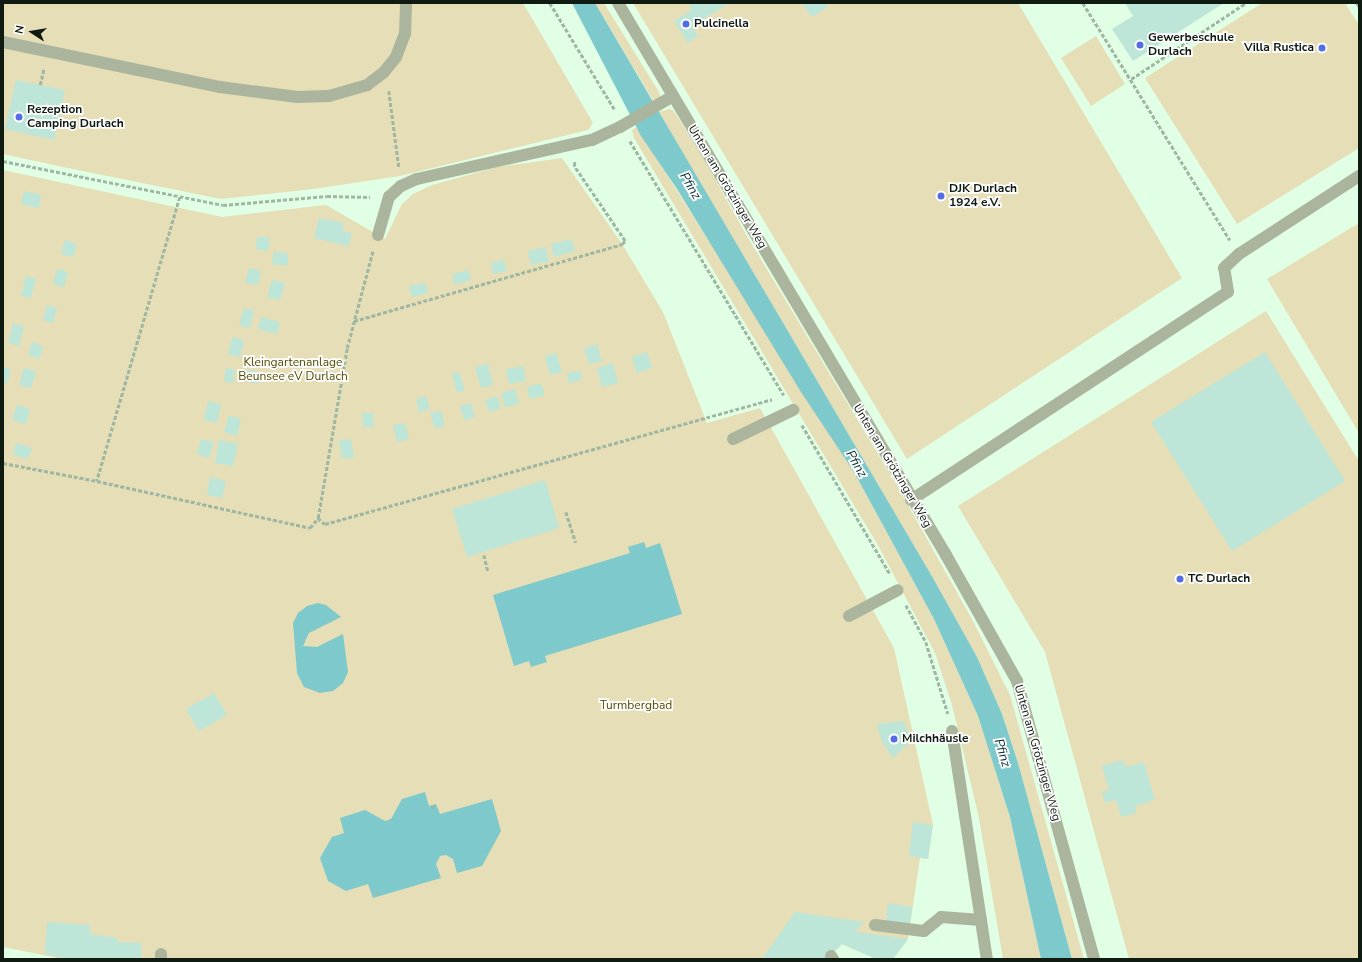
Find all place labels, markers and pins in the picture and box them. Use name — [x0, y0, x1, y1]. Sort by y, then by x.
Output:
place label: Pulcinella — [694, 17, 749, 31]
marker: Pulcinella — [681, 19, 691, 29]
place label: Gewerbeschule Durlach — [1148, 31, 1234, 59]
marker: Gewerbeschule Durlach — [1135, 40, 1145, 50]
place label: Villa Rustica — [1244, 41, 1314, 55]
marker: Villa Rustica — [1317, 43, 1327, 53]
place label: Rezeption Camping Durlach — [27, 103, 124, 131]
marker: Rezeption Camping Durlach — [14, 112, 24, 122]
place label: DJK Durlach 1924 e.V. — [949, 182, 1017, 210]
marker: DJK Durlach 1924 e.V. — [936, 191, 946, 201]
place label: TC Durlach — [1188, 572, 1250, 586]
marker: TC Durlach — [1175, 574, 1185, 584]
place label: Milchhäusle — [902, 732, 969, 746]
marker: Milchhäusle — [889, 734, 899, 744]

